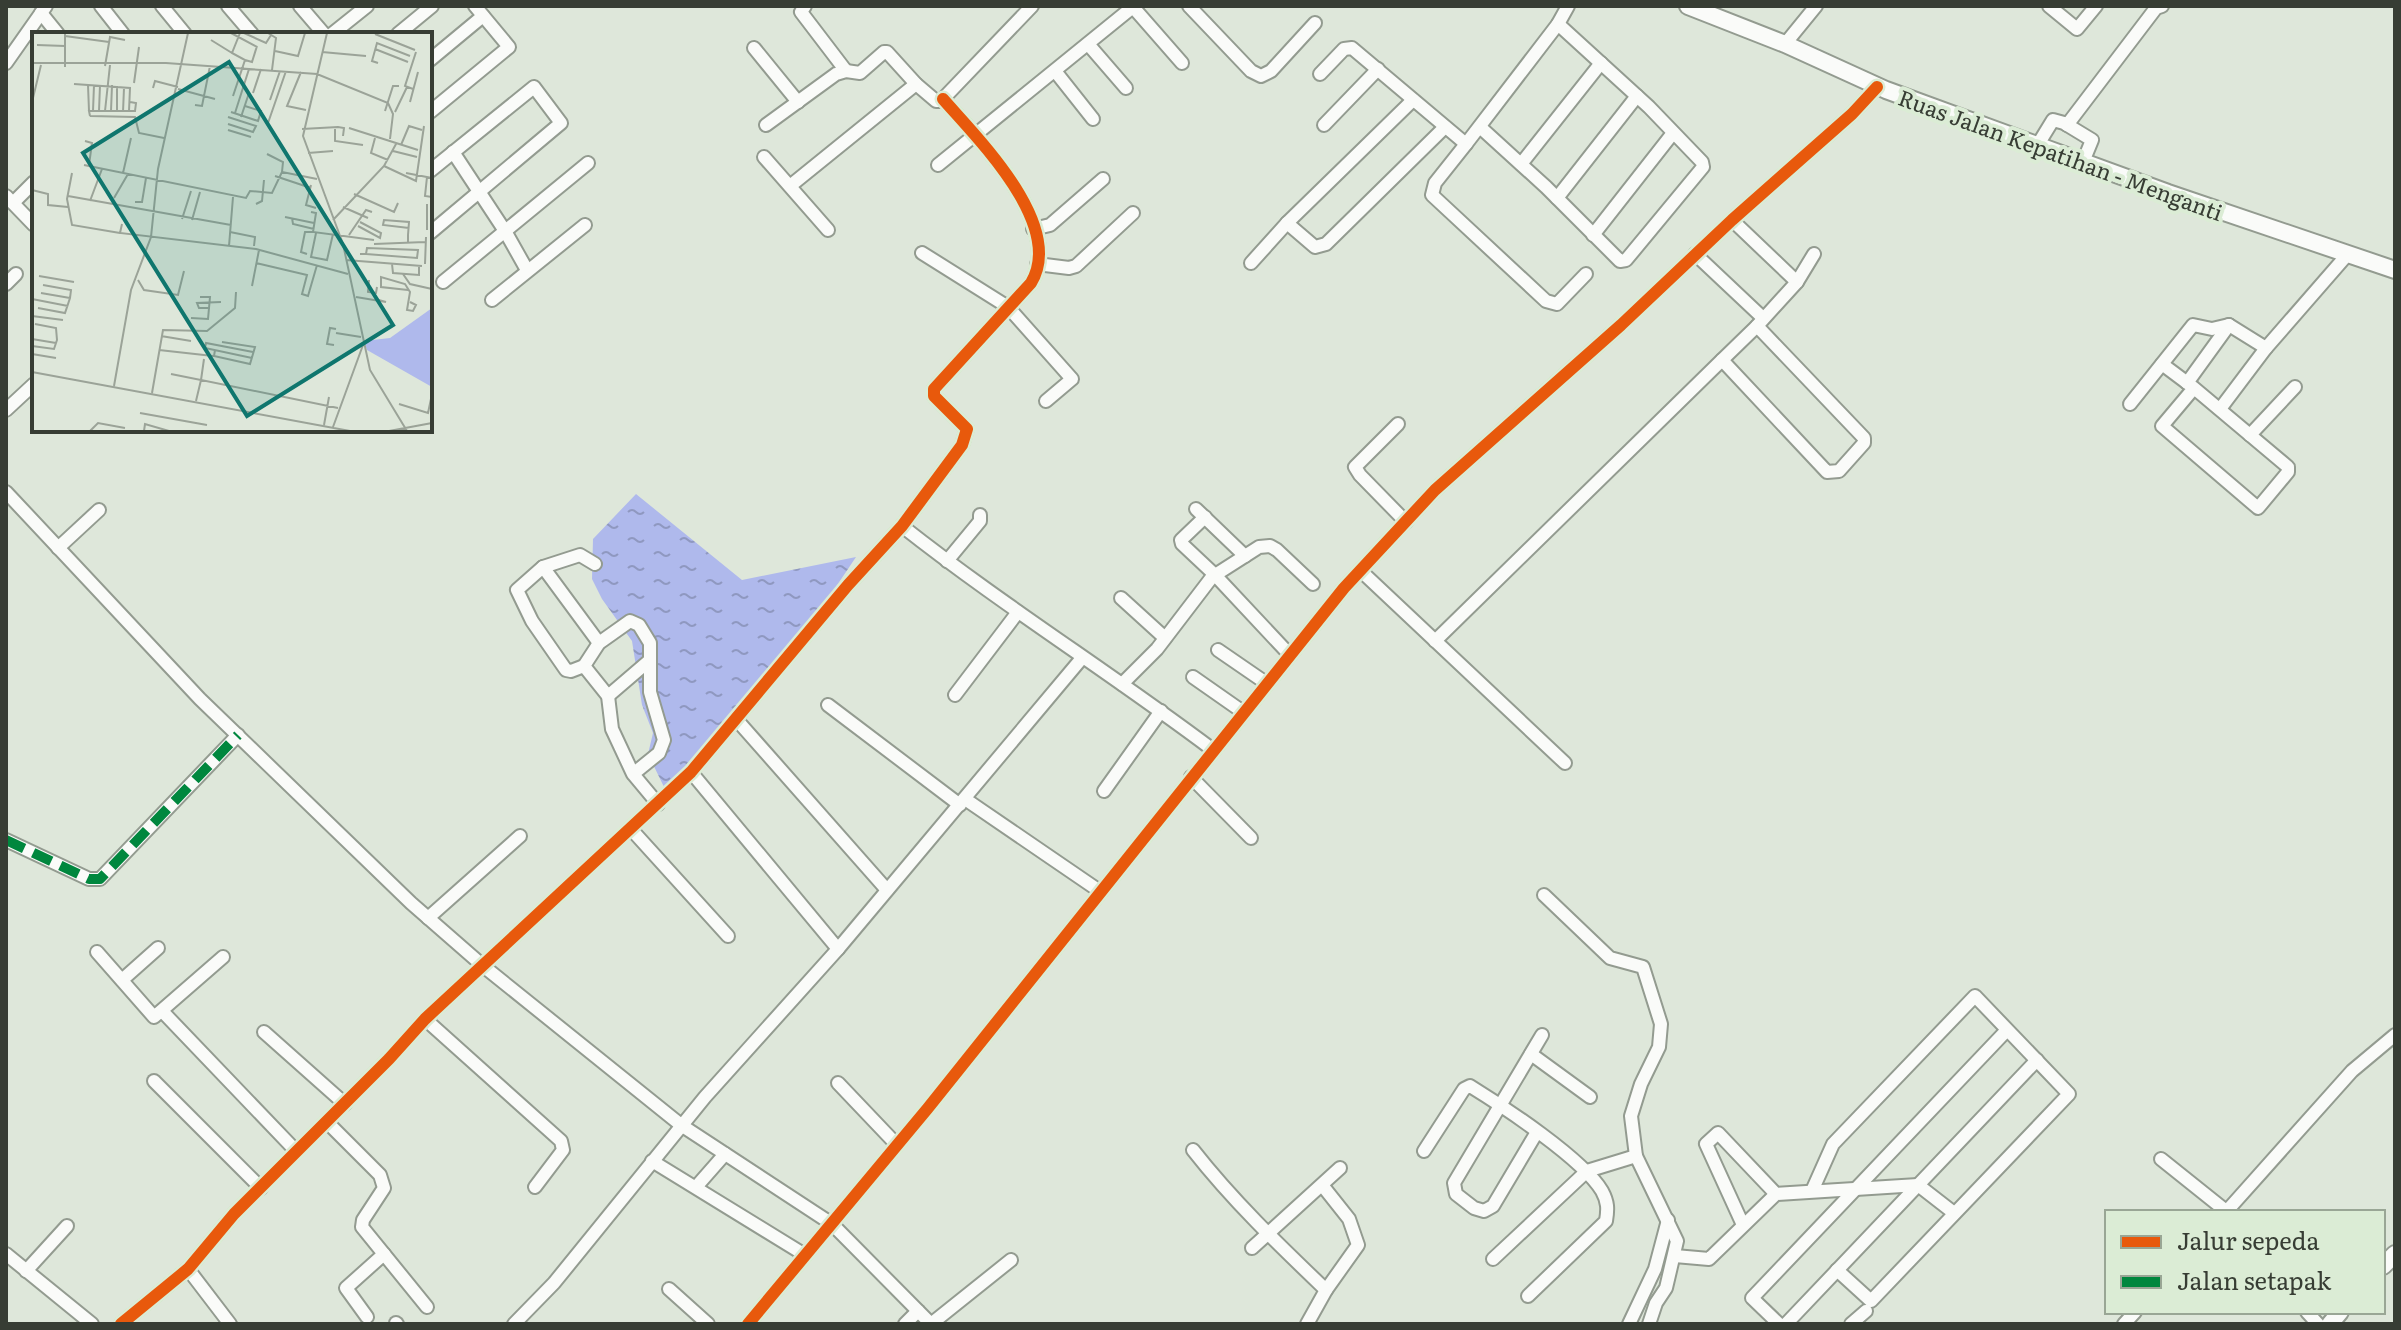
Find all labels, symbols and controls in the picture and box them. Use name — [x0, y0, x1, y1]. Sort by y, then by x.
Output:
inset map — [32, 32, 432, 432]
street label: Ruas Jalan Kepatihan - Menganti — [1894, 80, 2228, 228]
legend — [2105, 1210, 2385, 1314]
text: Jalur sepeda — [2177, 1222, 2319, 1257]
text: Jalan setapak — [2177, 1262, 2332, 1297]

